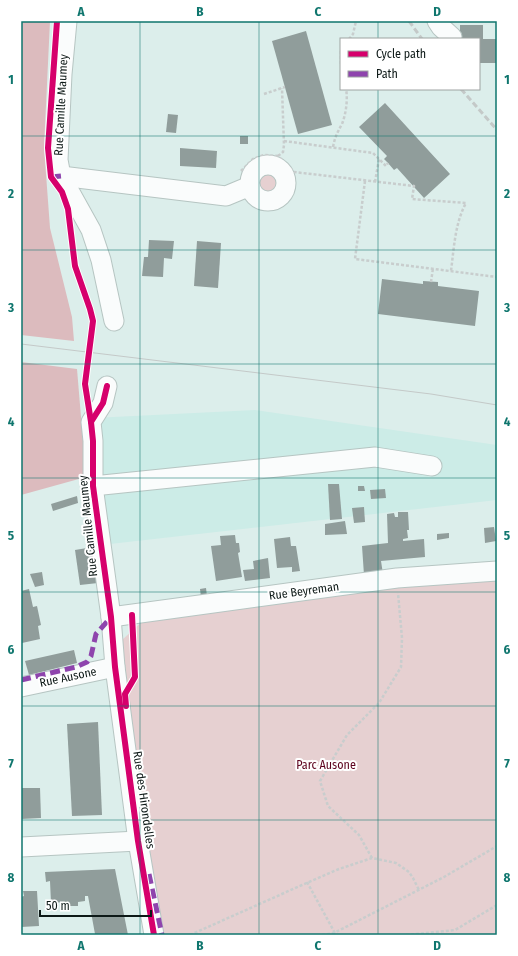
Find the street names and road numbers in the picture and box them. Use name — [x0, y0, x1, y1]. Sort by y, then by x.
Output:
street label: Rue Camille Maumey — [51, 53, 71, 156]
street label: Rue Camille Maumey — [76, 474, 100, 577]
street label: Rue Beyreman — [268, 579, 340, 603]
street label: Rue Ausone — [38, 664, 98, 690]
street label: Rue des Hirondelles — [130, 750, 158, 850]

